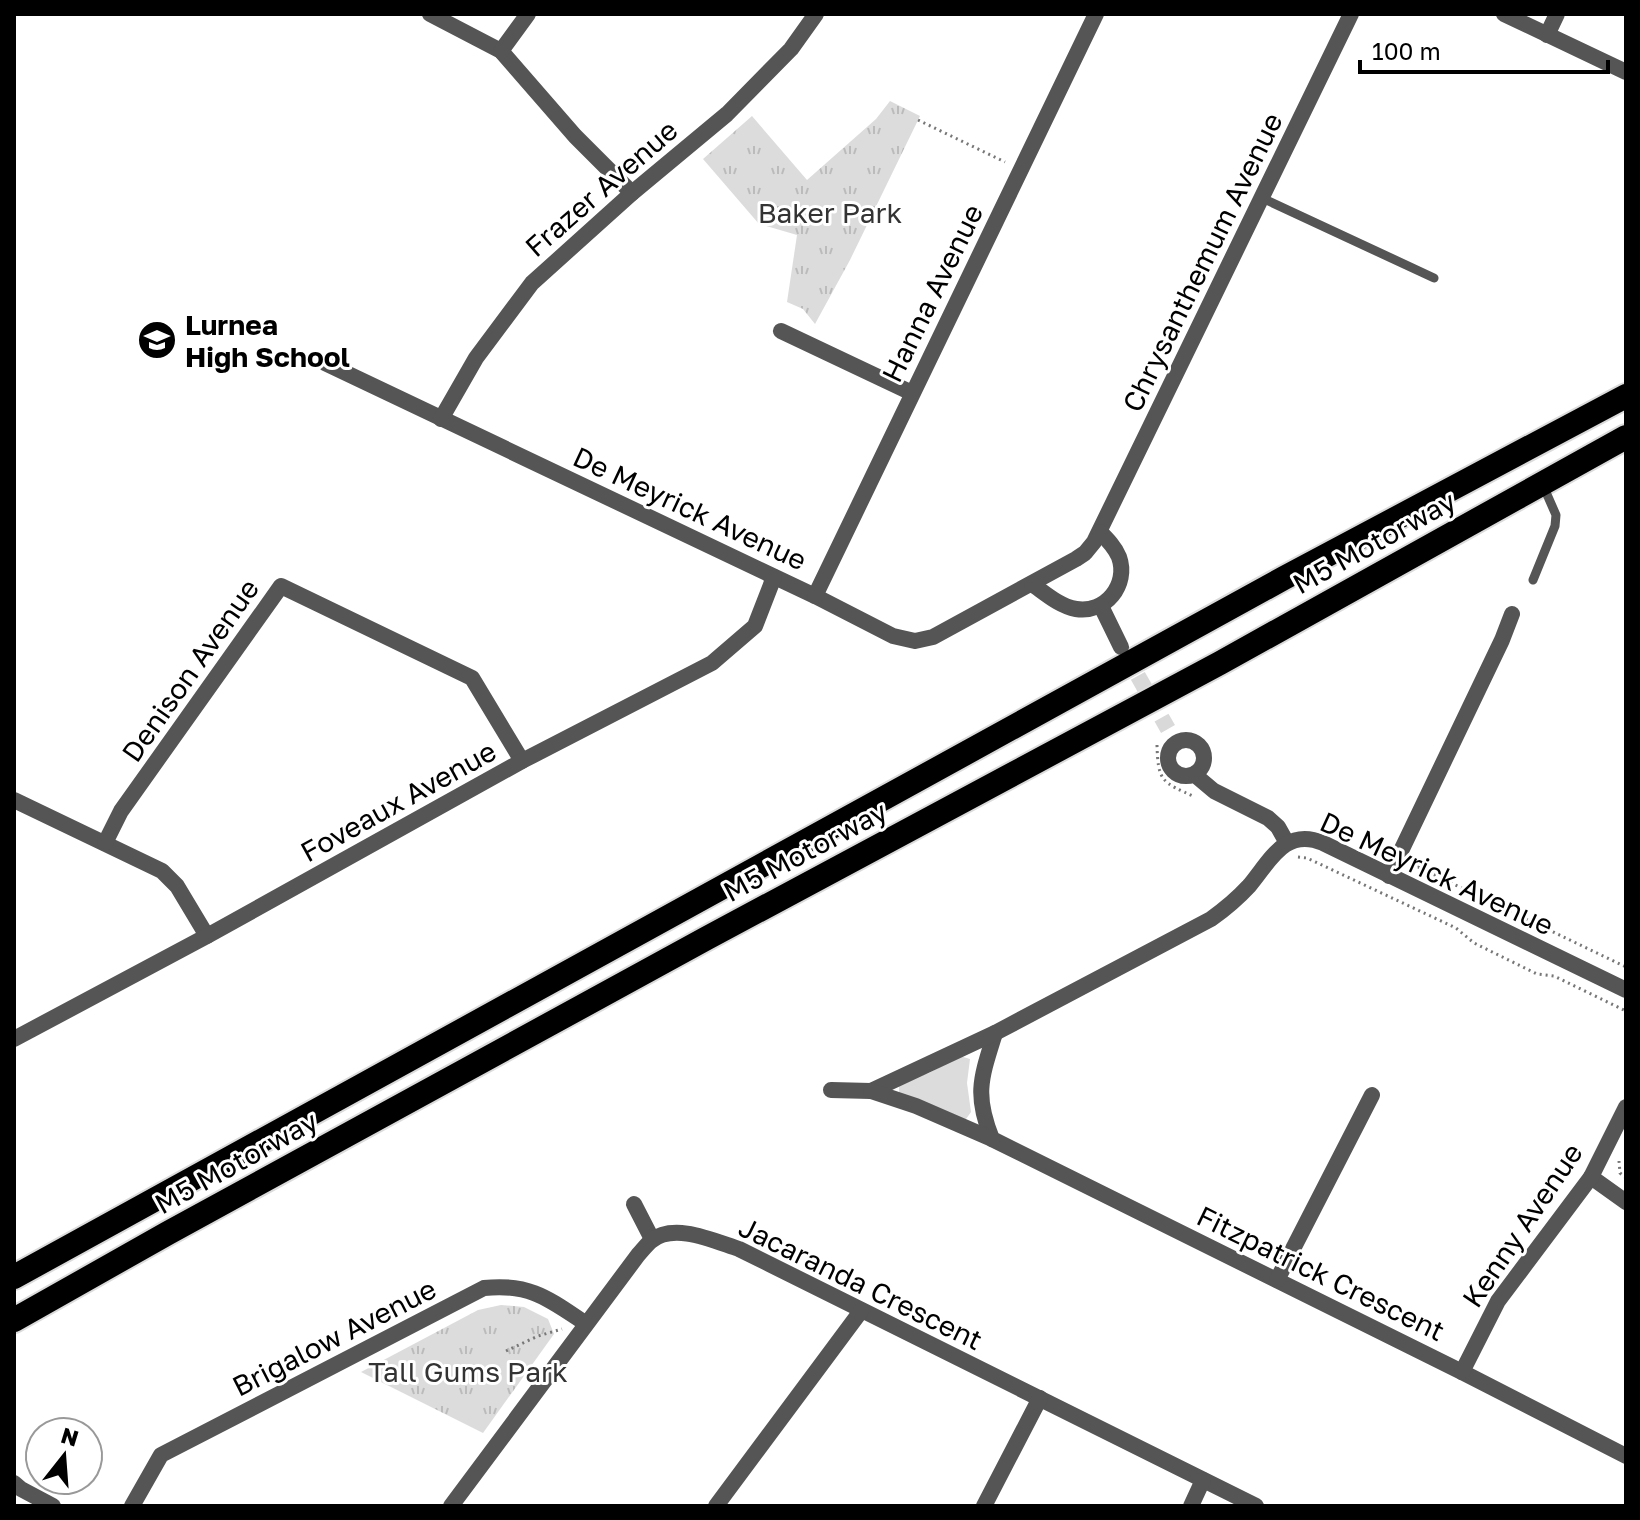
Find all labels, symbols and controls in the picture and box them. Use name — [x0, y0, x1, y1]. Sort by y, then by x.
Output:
scale bar — [1360, 24, 1608, 74]
text: 100 m — [1372, 36, 1441, 65]
street label: Chrysanthemum Avenue — [1115, 107, 1289, 417]
street label: Frazer Avenue — [518, 113, 684, 263]
park label: Baker Park — [758, 196, 902, 229]
street label: Hanna Avenue — [875, 199, 989, 387]
place label: Lurnea High School — [185, 308, 350, 373]
school or university icon: Lurnea High School — [136, 319, 178, 361]
street label: De Meyrick Avenue — [568, 439, 812, 577]
street label: M5 Motorway — [1287, 484, 1461, 600]
street label: Denison Avenue — [115, 572, 265, 768]
street label: Foveaux Avenue — [295, 734, 501, 868]
street label: M5 Motorway — [717, 794, 893, 908]
street label: De Meyrick Avenue — [1315, 804, 1559, 942]
street label: M5 Motorway — [149, 1104, 323, 1220]
street label: Kenny Avenue — [1455, 1137, 1589, 1313]
street label: Fitzpatrick Crescent — [1192, 1199, 1450, 1347]
street label: Jacaranda Crescent — [734, 1210, 988, 1356]
street label: Brigalow Avenue — [227, 1271, 441, 1403]
park label: Tall Gums Park — [368, 1355, 568, 1388]
north arrow — [24, 1416, 104, 1496]
text: N — [58, 1421, 82, 1452]

